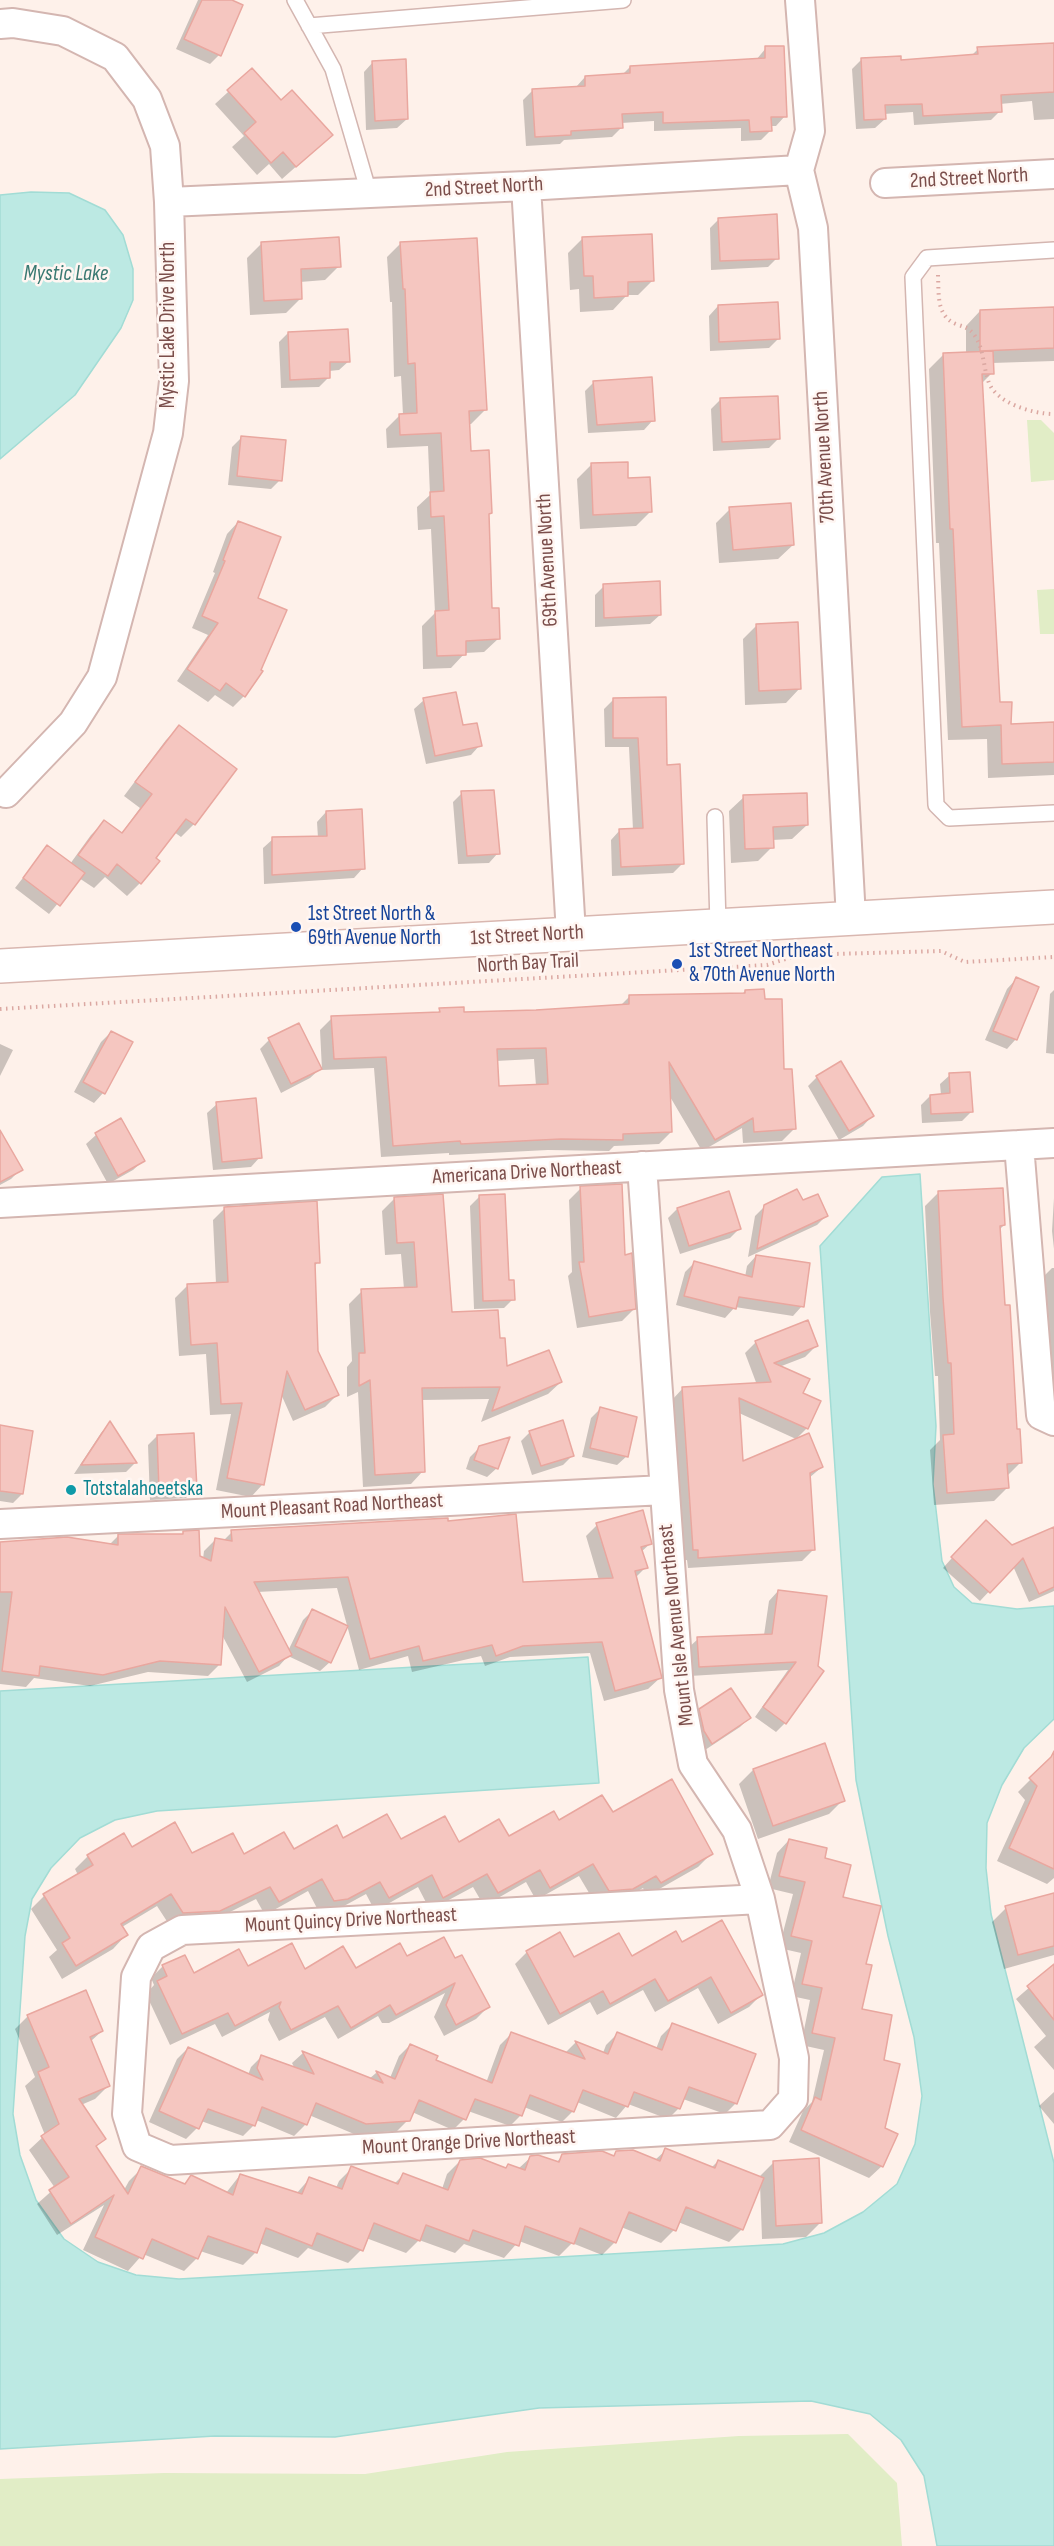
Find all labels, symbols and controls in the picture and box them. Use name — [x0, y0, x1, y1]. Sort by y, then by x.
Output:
street label: 2nd Street North — [909, 163, 1029, 195]
street label: 2nd Street North — [424, 172, 544, 204]
street label: Mystic Lake Drive North — [156, 242, 182, 408]
water label: Mystic Lake — [24, 261, 108, 287]
street label: 70th Avenue North — [809, 390, 841, 524]
street label: 69th Avenue North — [532, 493, 564, 627]
place label: 1st Street North & 69th Avenue North — [308, 902, 441, 952]
marker: 1st Street North & 69th Avenue North — [289, 920, 303, 934]
street label: 1st Street North — [470, 920, 584, 952]
place label: 1st Street Northeast & 70th Avenue North — [689, 939, 835, 989]
street label: North Bay Trail — [477, 949, 579, 979]
marker: 1st Street Northeast & 70th Avenue North — [670, 957, 684, 971]
street label: Americana Drive Northeast — [432, 1155, 622, 1191]
place label: Totstalahoeetska — [83, 1477, 203, 1503]
marker: Totstalahoeetska — [64, 1483, 78, 1497]
street label: Mount Pleasant Road Northeast — [220, 1489, 444, 1525]
street label: Mount Isle Avenue Northeast — [654, 1523, 700, 1727]
street label: Mount Quincy Drive Northeast — [244, 1903, 458, 1939]
street label: Mount Orange Drive Northeast — [362, 2125, 576, 2161]

